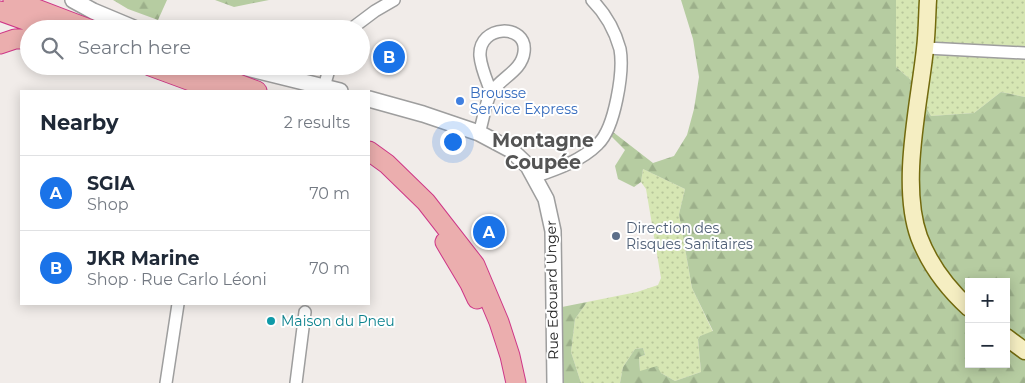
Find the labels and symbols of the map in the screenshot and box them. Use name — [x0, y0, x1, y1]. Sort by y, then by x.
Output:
pin: B — [373, 38, 405, 76]
place label: Brousse Service Express — [470, 84, 578, 118]
marker: Brousse Service Express — [454, 95, 466, 107]
your location — [440, 129, 466, 155]
district label: Montagne Coupée — [492, 129, 594, 174]
pin: A — [473, 213, 505, 251]
place label: Direction des Risques Sanitaires — [626, 219, 753, 253]
street label: Rue Edouard Unger — [542, 220, 562, 360]
marker: Direction des Risques Sanitaires — [610, 230, 622, 242]
place label: Maison du Pneu — [281, 312, 395, 330]
marker: Maison du Pneu — [265, 315, 277, 327]

